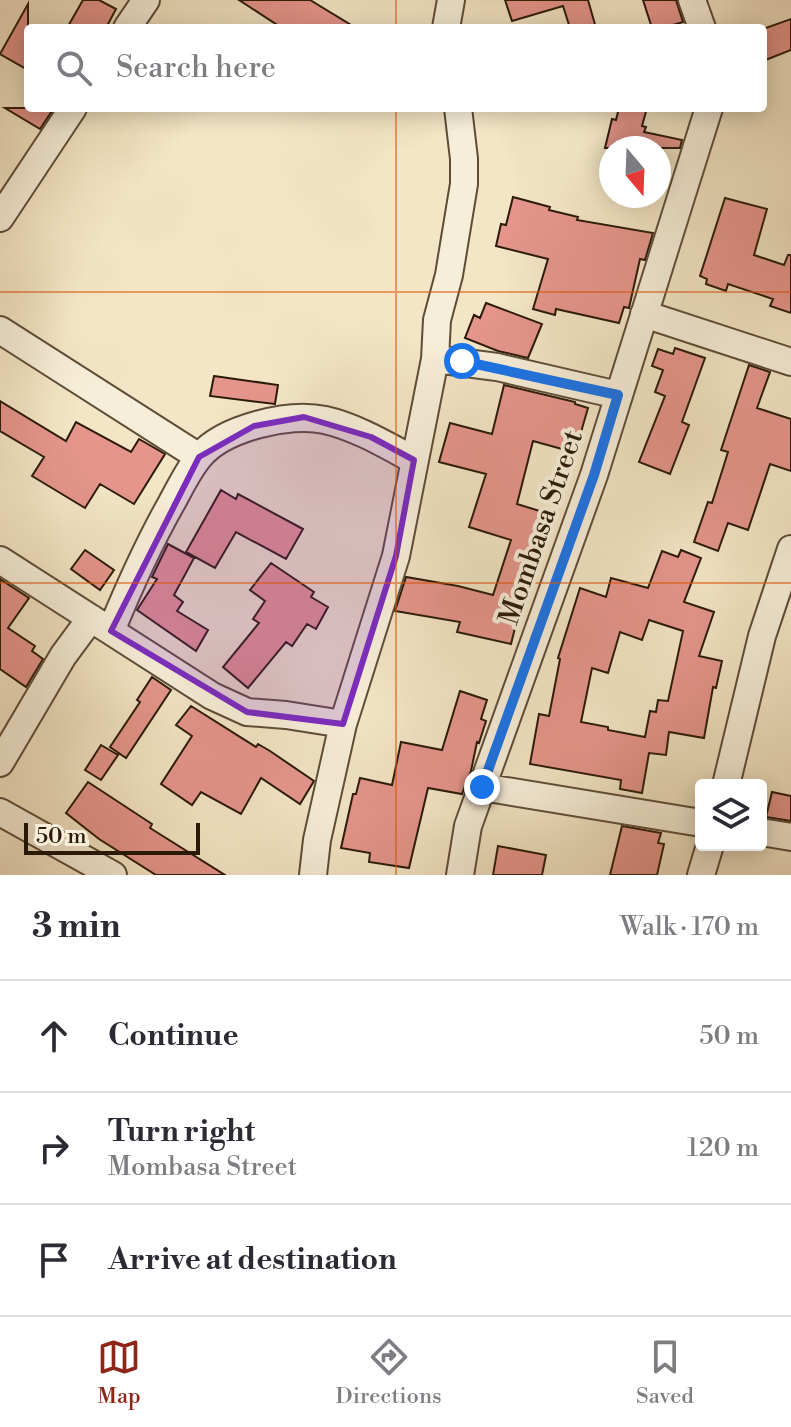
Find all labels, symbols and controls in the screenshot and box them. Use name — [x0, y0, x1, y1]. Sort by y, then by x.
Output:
search box — [24, 24, 767, 112]
icon: search — [52, 46, 96, 90]
text: Search here — [116, 49, 276, 87]
north arrow — [599, 136, 671, 208]
route start — [444, 343, 480, 379]
street label: Mombasa Street — [492, 426, 591, 629]
route end — [464, 769, 500, 805]
map controls — [695, 779, 767, 851]
button: layers — [695, 779, 767, 851]
scale bar — [24, 819, 200, 855]
text: 50 m — [36, 823, 87, 850]
text: 3 min — [32, 906, 121, 948]
text: Walk · 170 m — [620, 911, 759, 943]
icon: ahead — [32, 1014, 76, 1058]
text: Continue — [108, 1017, 239, 1055]
text: 50 m — [699, 1020, 759, 1052]
text: Turn right — [108, 1113, 255, 1151]
icon: right — [32, 1126, 76, 1170]
text: 120 m — [687, 1132, 759, 1164]
text: Mombasa Street — [108, 1151, 297, 1183]
icon: arrive — [32, 1238, 76, 1282]
text: Arrive at destination — [108, 1241, 397, 1279]
tab: Map — [97, 1335, 141, 1410]
tab: Directions — [336, 1335, 442, 1410]
tab: Saved — [636, 1335, 694, 1410]

